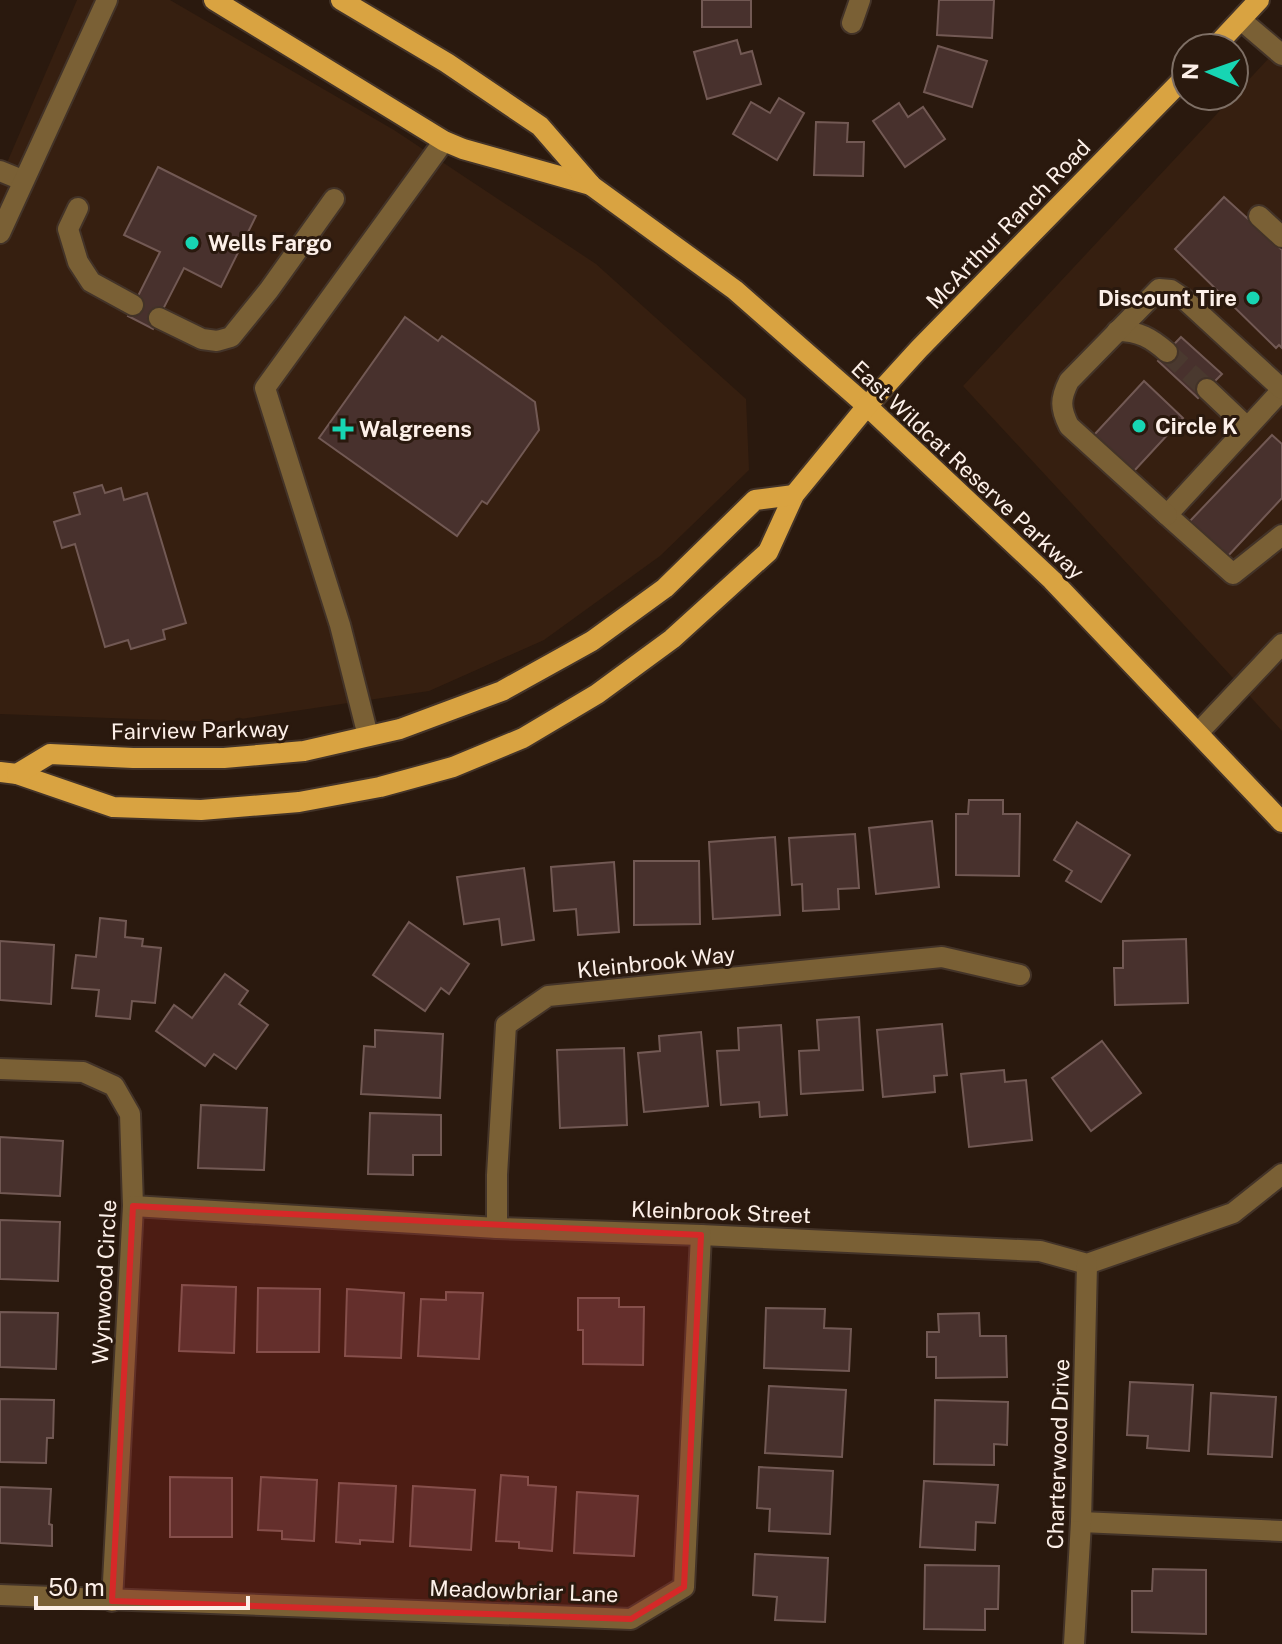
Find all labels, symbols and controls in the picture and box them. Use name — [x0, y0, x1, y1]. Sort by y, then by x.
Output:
north arrow — [1170, 32, 1250, 112]
text: N — [1177, 62, 1203, 80]
street label: McArthur Ranch Road — [921, 134, 1095, 314]
place label: Wells Fargo — [208, 230, 332, 256]
marker: Wells Fargo — [183, 234, 201, 252]
place label: Discount Tire — [1098, 285, 1237, 311]
marker: Discount Tire — [1244, 289, 1262, 307]
street label: East Wildcat Reserve Parkway — [846, 355, 1090, 585]
place label: Circle K — [1155, 413, 1238, 439]
place label: Walgreens — [359, 416, 472, 442]
marker: Circle K — [1130, 417, 1148, 435]
marker: Walgreens — [334, 420, 352, 438]
street label: Fairview Parkway — [111, 715, 290, 745]
street label: Kleinbrook Way — [576, 941, 737, 983]
street label: Kleinbrook Street — [630, 1196, 812, 1228]
street label: Wynwood Circle — [87, 1199, 121, 1365]
street label: Charterwood Drive — [1042, 1358, 1074, 1550]
scale bar — [36, 1560, 248, 1610]
text: 50 m — [48, 1573, 105, 1601]
street label: Meadowbriar Lane — [429, 1575, 619, 1607]

